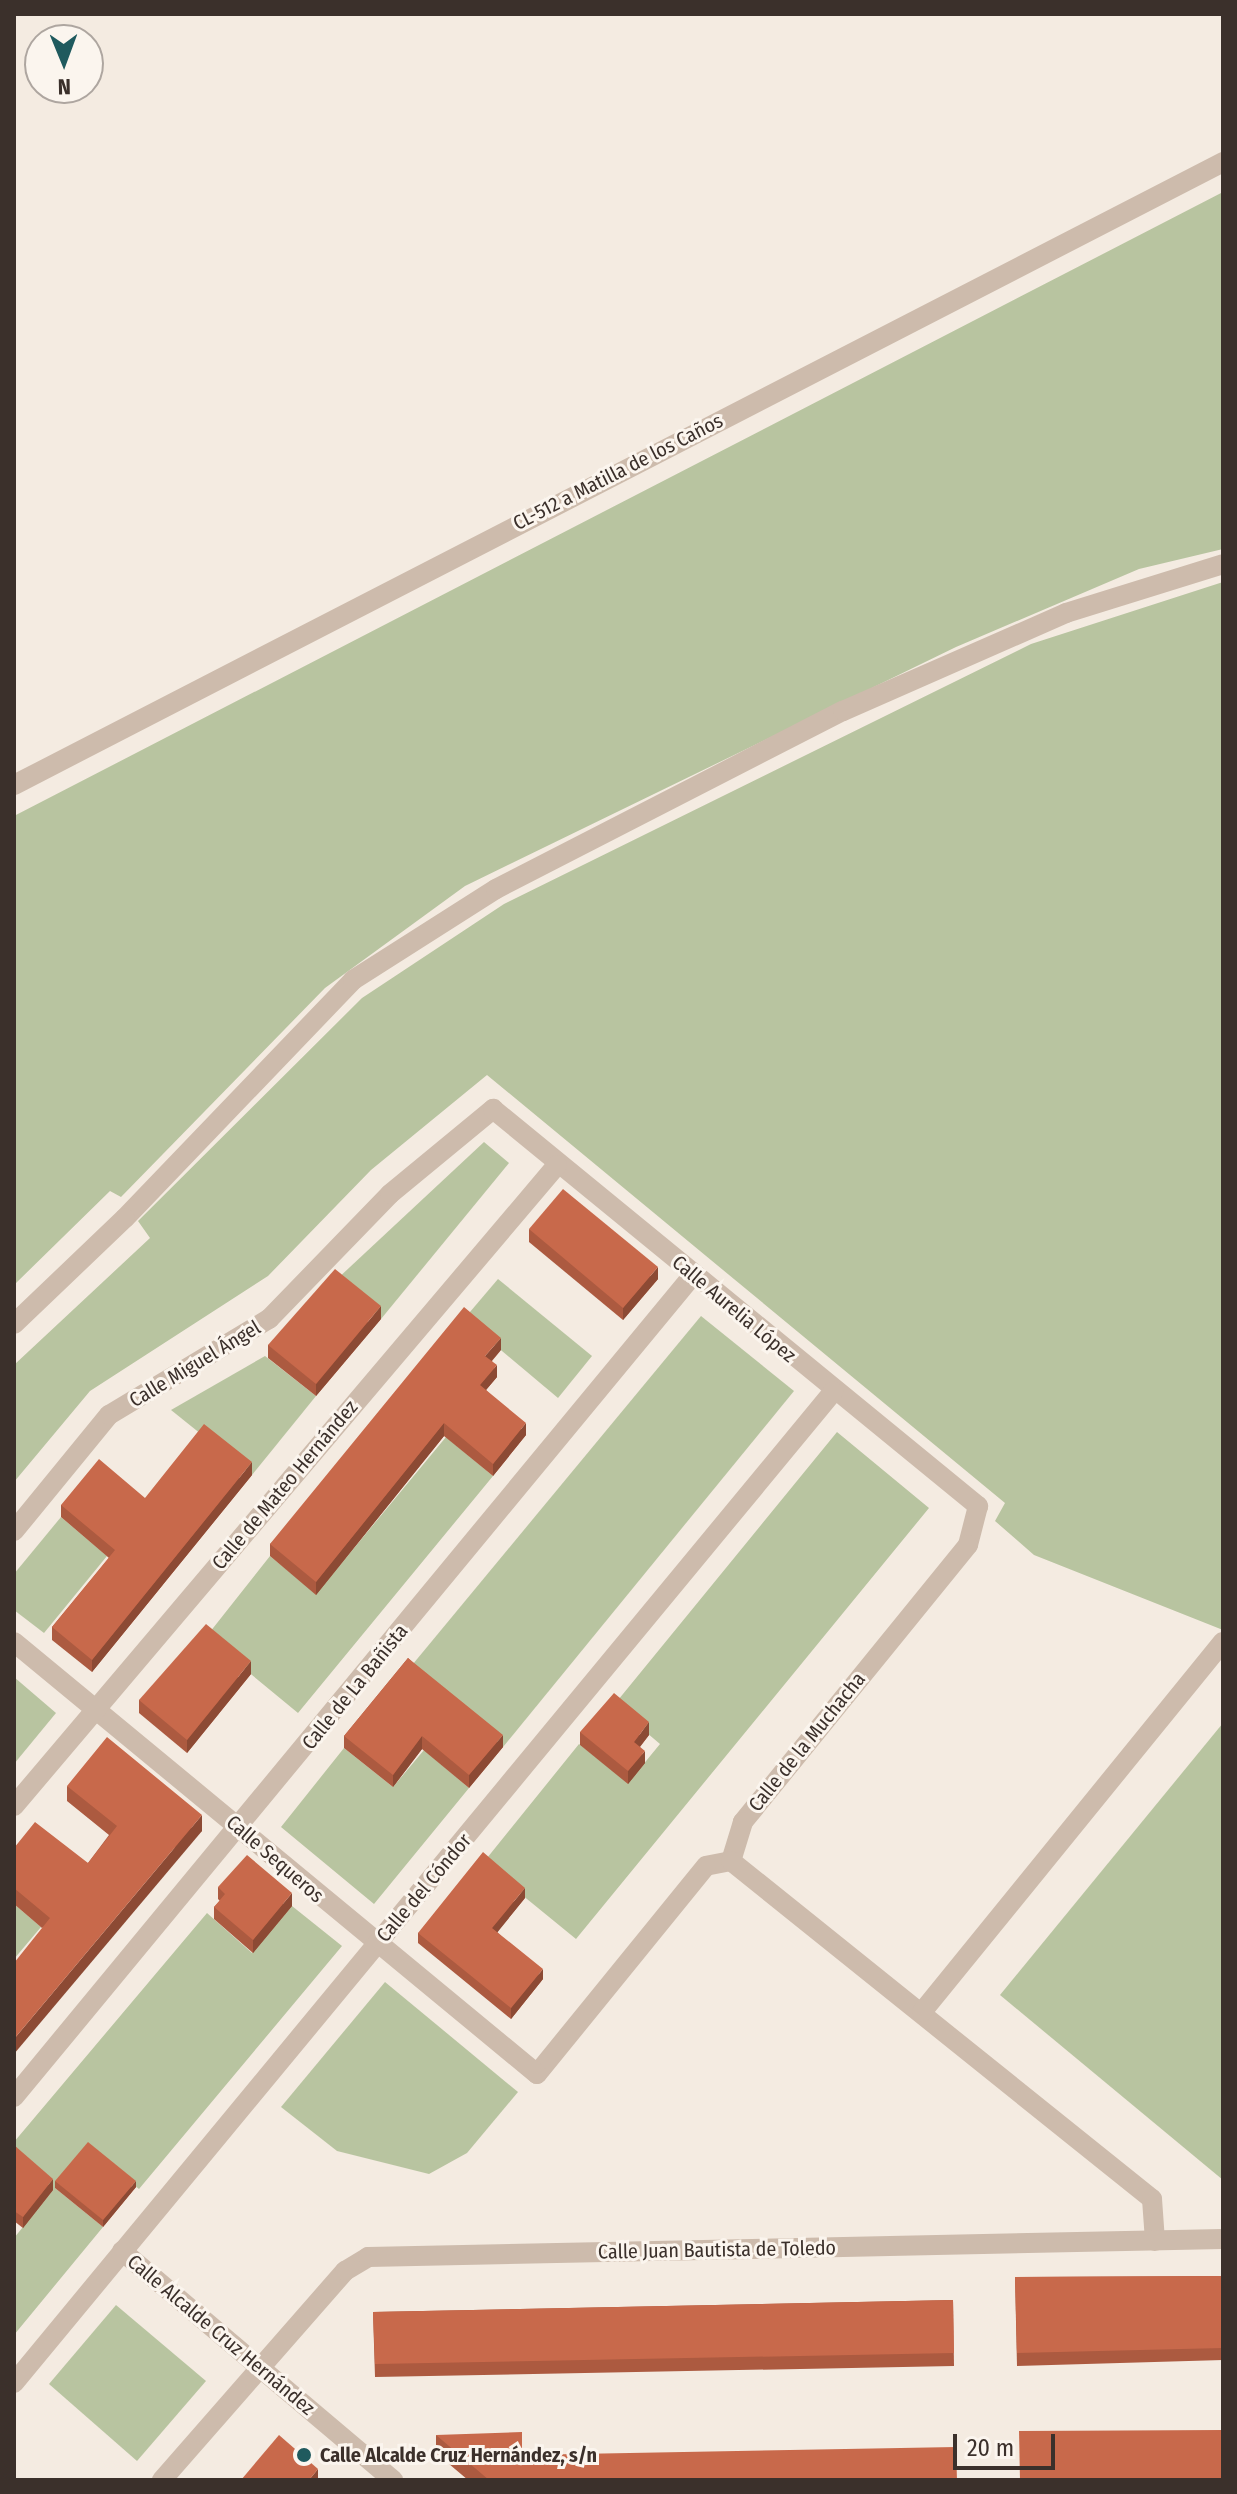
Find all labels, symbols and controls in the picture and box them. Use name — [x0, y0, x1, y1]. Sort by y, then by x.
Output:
north arrow — [24, 24, 104, 104]
text: N — [58, 73, 71, 100]
street label: CL-512 a Matilla de los Caños — [509, 409, 727, 535]
street label: Calle Aurelia López — [667, 1250, 801, 1368]
street label: Calle Miguel Ángel — [125, 1315, 265, 1413]
street label: Calle de Mateo Hernández — [207, 1396, 363, 1574]
street label: Calle de La Bañista — [297, 1620, 413, 1754]
street label: Calle de la Muchacha — [744, 1668, 870, 1816]
street label: Calle Sequeros — [221, 1810, 329, 1908]
street label: Calle del Cóndor — [372, 1829, 476, 1947]
street label: Calle Juan Bautista de Toledo — [598, 2236, 836, 2264]
street label: Calle Alcalde Cruz Hernández — [123, 2250, 319, 2420]
scale bar — [957, 2418, 1059, 2468]
text: 20 m — [967, 2434, 1014, 2462]
place label: Calle Alcalde Cruz Hernández, s/n — [320, 2443, 597, 2467]
marker: Calle Alcalde Cruz Hernández, s/n — [295, 2446, 313, 2464]

